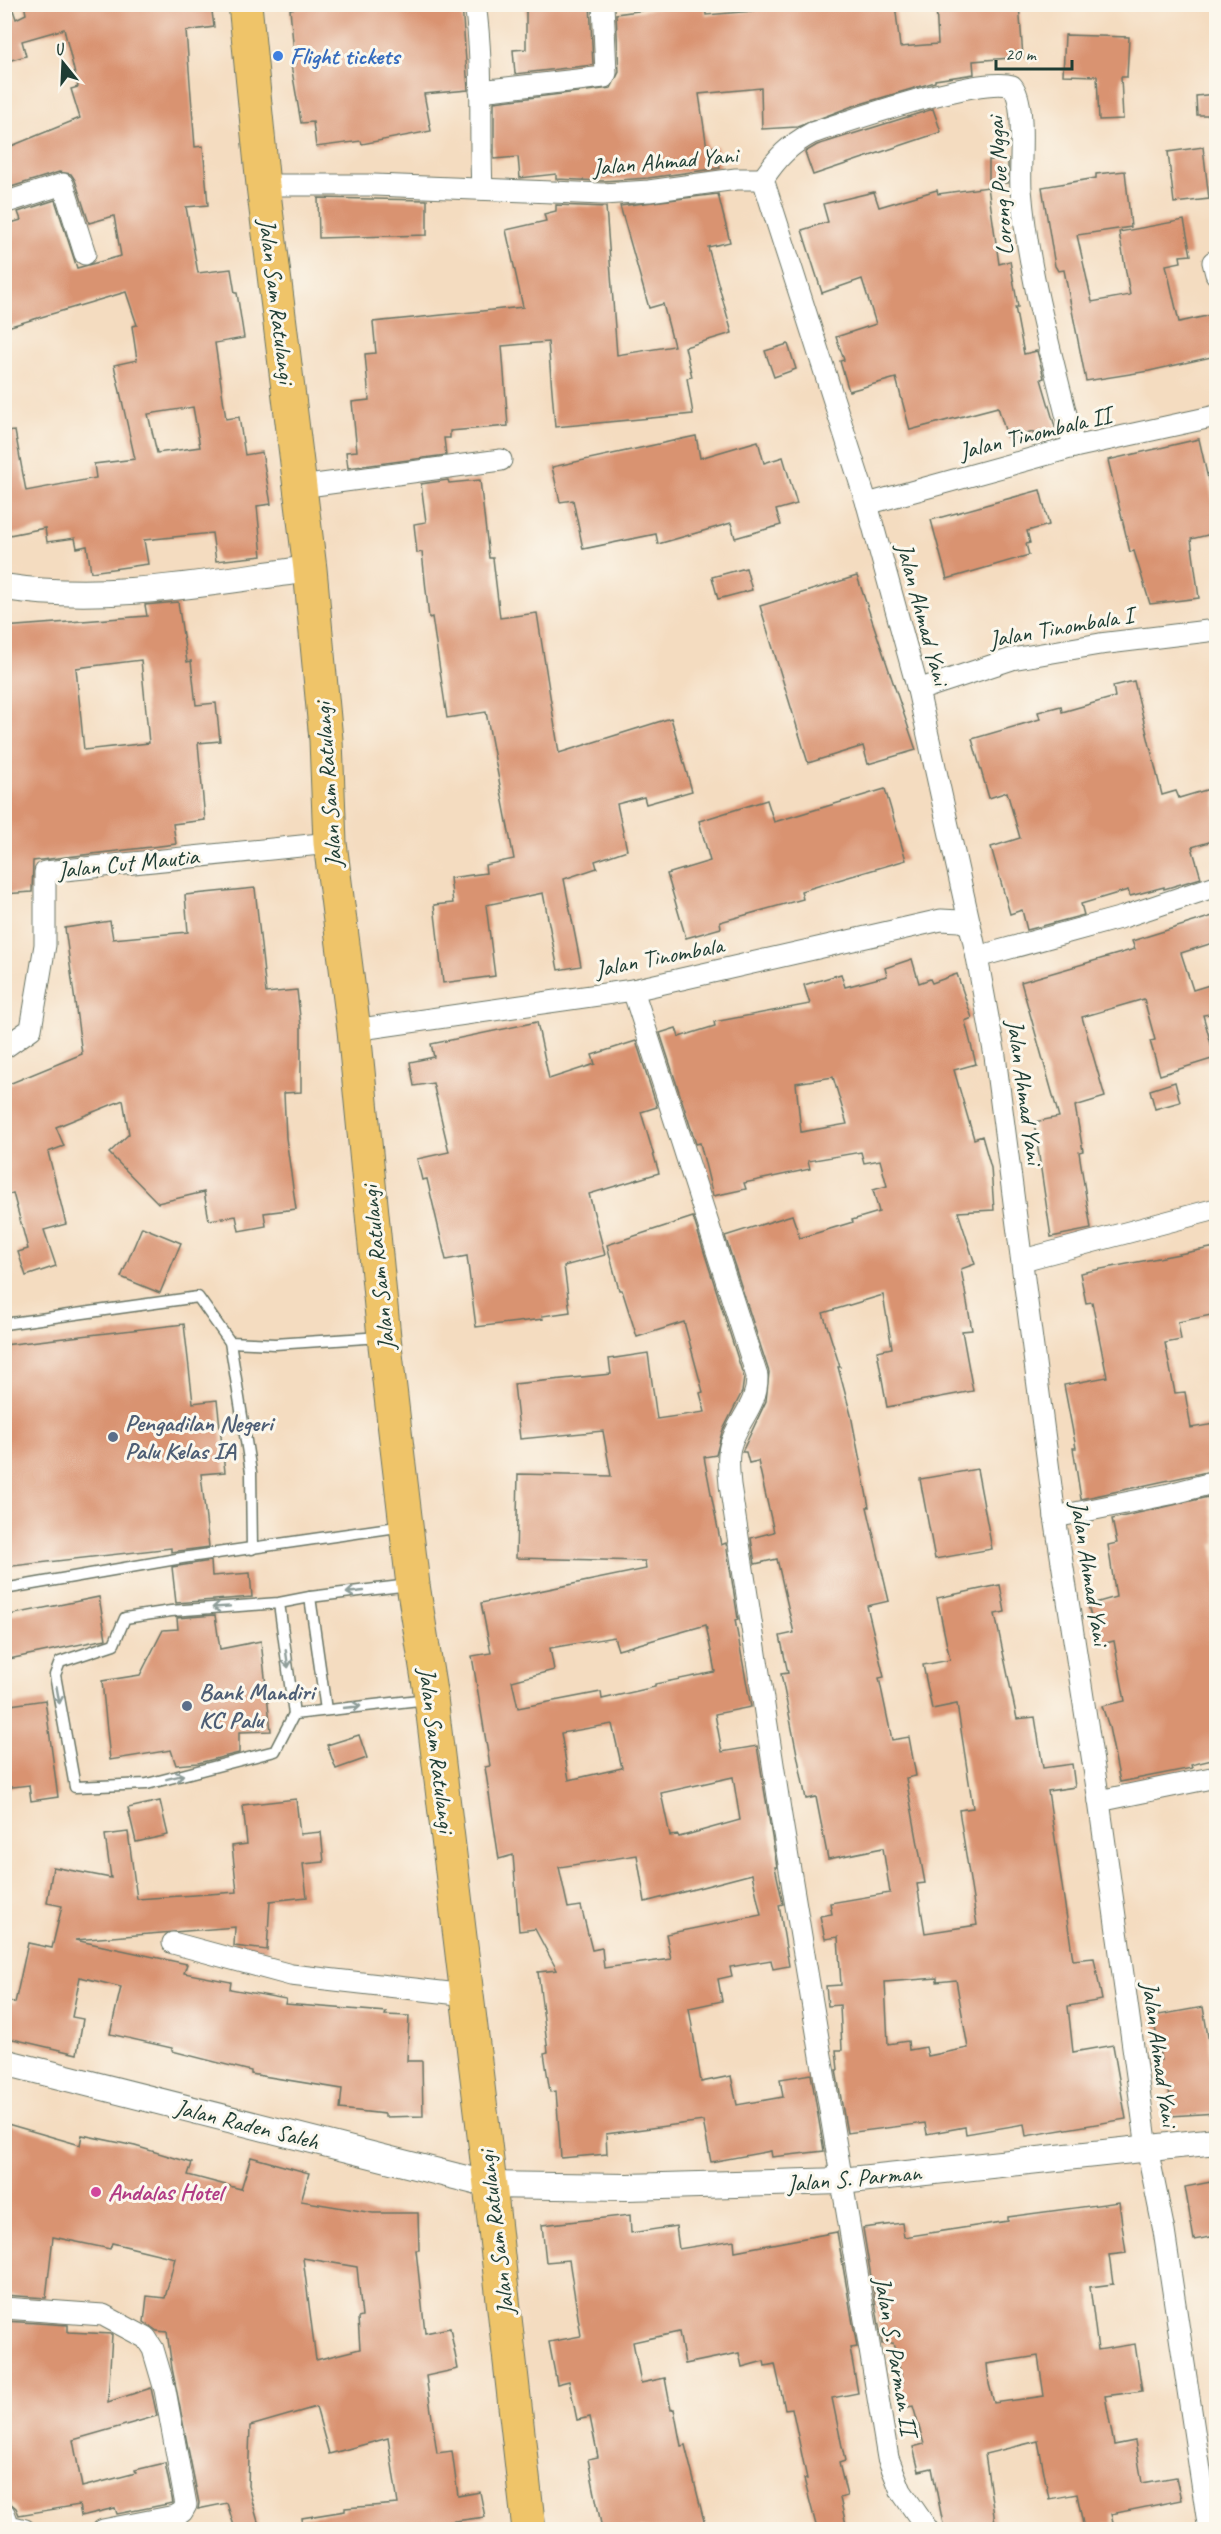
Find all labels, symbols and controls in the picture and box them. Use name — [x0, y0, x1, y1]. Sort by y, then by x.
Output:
north arrow — [33, 33, 93, 93]
scale bar — [996, 33, 1072, 71]
text: U — [52, 38, 69, 60]
place label: Flight tickets — [290, 41, 402, 71]
text: 20 m — [1005, 43, 1038, 65]
marker: Flight tickets — [271, 49, 285, 63]
street label: Lorong Pue Nggai — [980, 112, 1020, 256]
street label: Jalan Ahmad Yani — [590, 139, 741, 182]
street label: Jalan Sam Ratulangi — [252, 216, 302, 387]
street label: Jalan Tinombala II — [955, 398, 1119, 467]
street label: Jalan Ahmad Yani — [889, 539, 957, 691]
street label: Jalan Tinombala I — [986, 599, 1141, 655]
street label: Jalan Sam Ratulangi — [307, 699, 349, 870]
street label: Jalan Cut Mautia — [55, 841, 202, 885]
street label: Jalan Tinombala — [591, 929, 728, 984]
street label: Jalan Ahmad Yani — [1000, 1017, 1050, 1169]
street label: Jalan Sam Ratulangi — [354, 1182, 402, 1353]
place label: Pengadilan Negeri Palu Kelas IA — [125, 1408, 276, 1466]
marker: Pengadilan Negeri Palu Kelas IA — [106, 1430, 120, 1444]
street label: Jalan Ahmad Yani — [1064, 1498, 1117, 1650]
one-way arrow — [346, 1587, 366, 1598]
one-way arrow — [211, 1602, 231, 1613]
one-way arrow — [281, 1648, 292, 1668]
street label: Jalan Sam Ratulangi — [412, 1665, 462, 1836]
place label: Bank Mandiri KC Palu — [199, 1677, 317, 1735]
one-way arrow — [53, 1684, 64, 1704]
marker: Bank Mandiri KC Palu — [180, 1699, 194, 1713]
one-way arrow — [342, 1701, 362, 1712]
one-way arrow — [165, 1770, 184, 1782]
street label: Jalan Ahmad Yani — [1135, 1979, 1185, 2131]
street label: Jalan Raden Saleh — [171, 2091, 323, 2157]
street label: Jalan Sam Ratulangi — [471, 2147, 521, 2318]
street label: Jalan S. Parman — [785, 2157, 924, 2199]
place label: Andalas Hotel — [108, 2177, 227, 2207]
marker: Andalas Hotel — [89, 2185, 103, 2199]
street label: Jalan S. Parman II — [867, 2274, 926, 2443]

